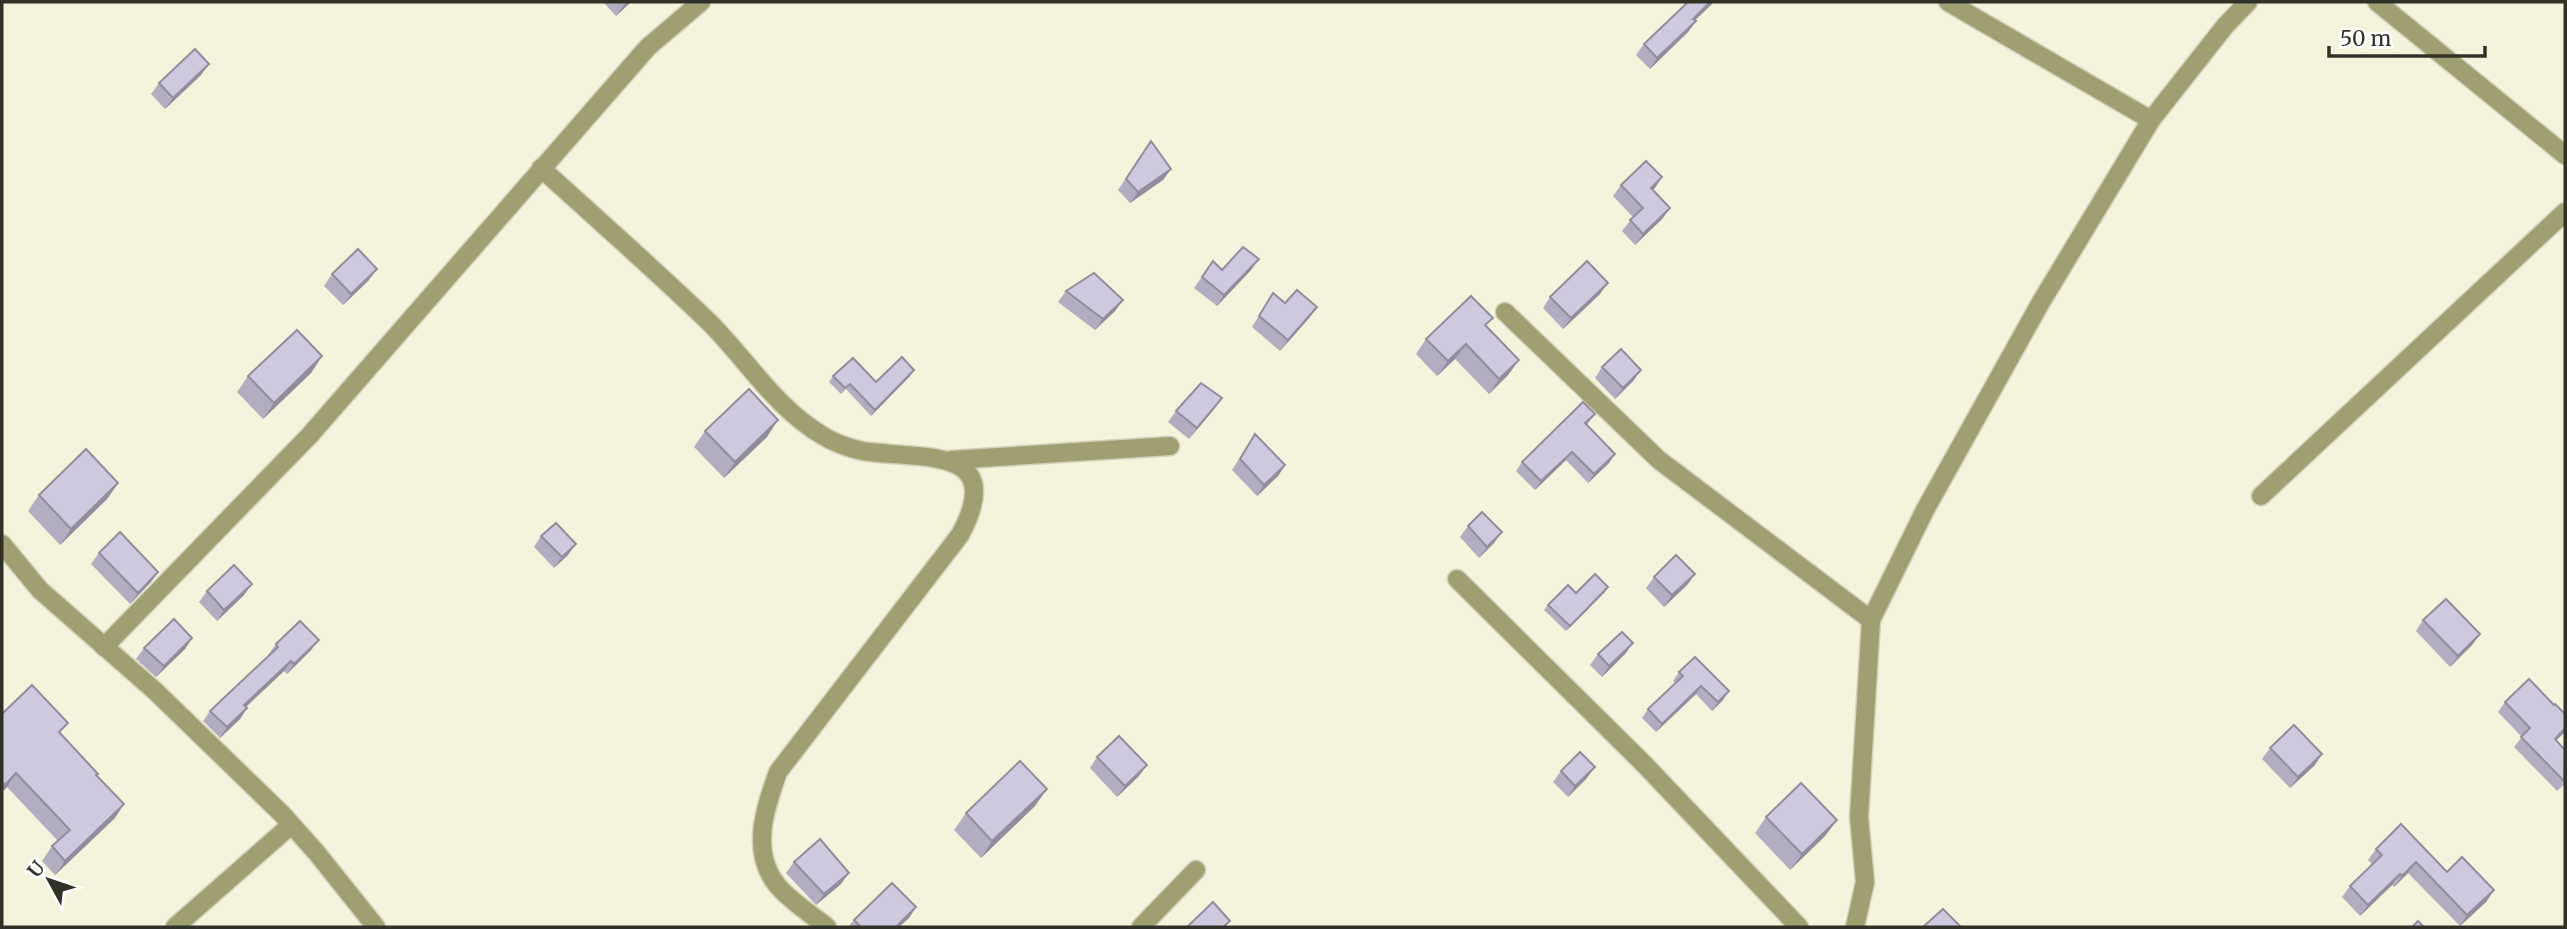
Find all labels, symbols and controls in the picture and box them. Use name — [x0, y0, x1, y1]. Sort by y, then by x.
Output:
scale bar — [2329, 14, 2485, 58]
text: 50 m — [2340, 25, 2391, 52]
north arrow — [14, 845, 84, 915]
text: U — [22, 856, 50, 882]

